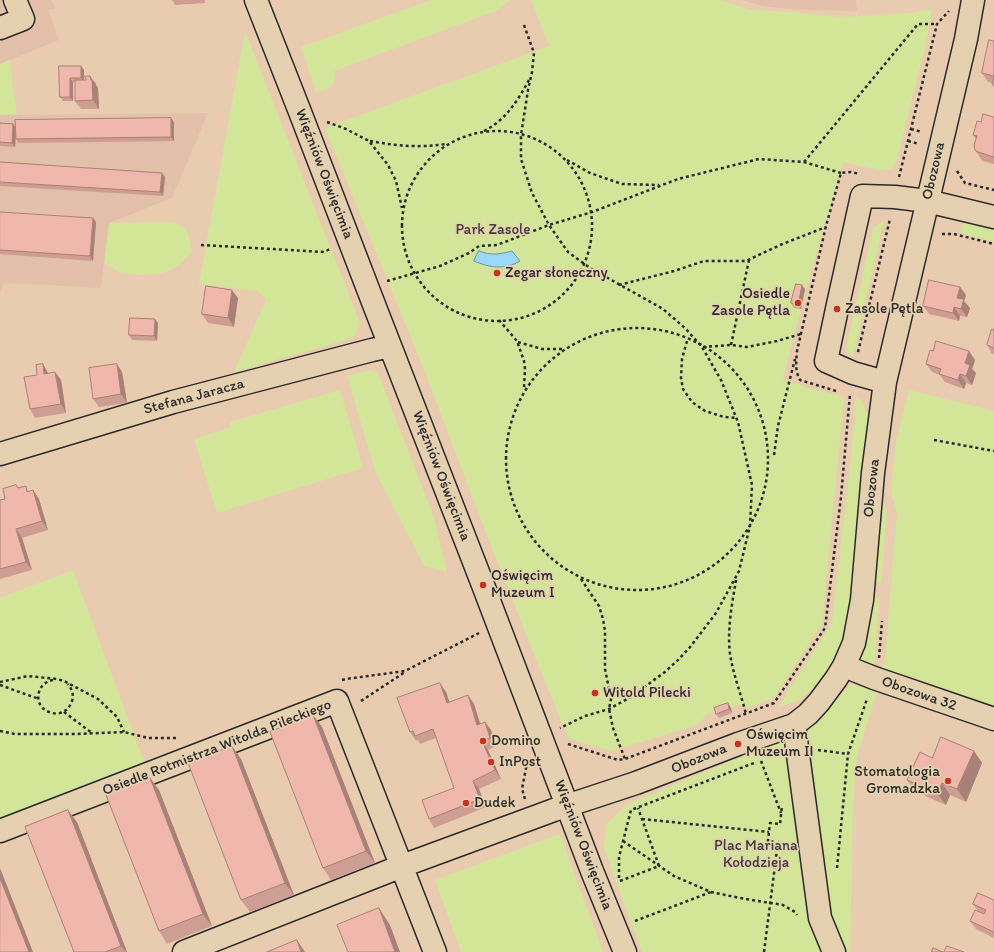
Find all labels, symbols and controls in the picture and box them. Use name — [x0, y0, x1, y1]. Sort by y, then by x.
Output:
street label: Więźniów Oświęcimia — [291, 106, 357, 242]
street label: Obozowa — [919, 140, 949, 202]
park label: Park Zasole — [456, 221, 530, 239]
place label: Zegar słoneczny — [505, 264, 608, 282]
marker: Zegar słoneczny — [492, 268, 502, 278]
place label: Osiedle Zasole Pętla — [712, 285, 790, 320]
marker: Osiedle Zasole Pętla — [793, 298, 803, 308]
place label: Zasole Pętla — [845, 300, 923, 318]
marker: Zasole Pętla — [832, 304, 842, 314]
street label: Stefana Jaracza — [142, 375, 246, 419]
street label: Więźniów Oświęcimia — [408, 408, 474, 544]
street label: Obozowa — [860, 458, 884, 518]
place label: Oświęcim Muzeum I — [491, 567, 555, 602]
marker: Oświęcim Muzeum I — [478, 580, 488, 590]
street label: Obozowa 32 — [879, 673, 959, 715]
place label: Witold Pilecki — [603, 684, 691, 702]
marker: Witold Pilecki — [590, 688, 600, 698]
street label: Osiedle Rotmistrza Witolda Pileckiego — [100, 696, 334, 800]
place label: Oświęcim Muzeum II — [746, 726, 813, 761]
place label: Domino — [491, 732, 541, 750]
marker: Domino — [478, 736, 488, 746]
marker: Oświęcim Muzeum II — [733, 739, 743, 749]
street label: Obozowa — [668, 740, 730, 778]
place label: InPost — [499, 753, 541, 771]
marker: InPost — [486, 757, 496, 767]
place label: Stomatologia Gromadzka — [854, 763, 940, 798]
marker: Stomatologia Gromadzka — [943, 776, 953, 786]
street label: Więźniów Oświęcimia — [550, 777, 616, 913]
place label: Dudek — [474, 794, 515, 812]
marker: Dudek — [461, 798, 471, 808]
park label: Plac Mariana Kołodzieja — [714, 837, 798, 872]

